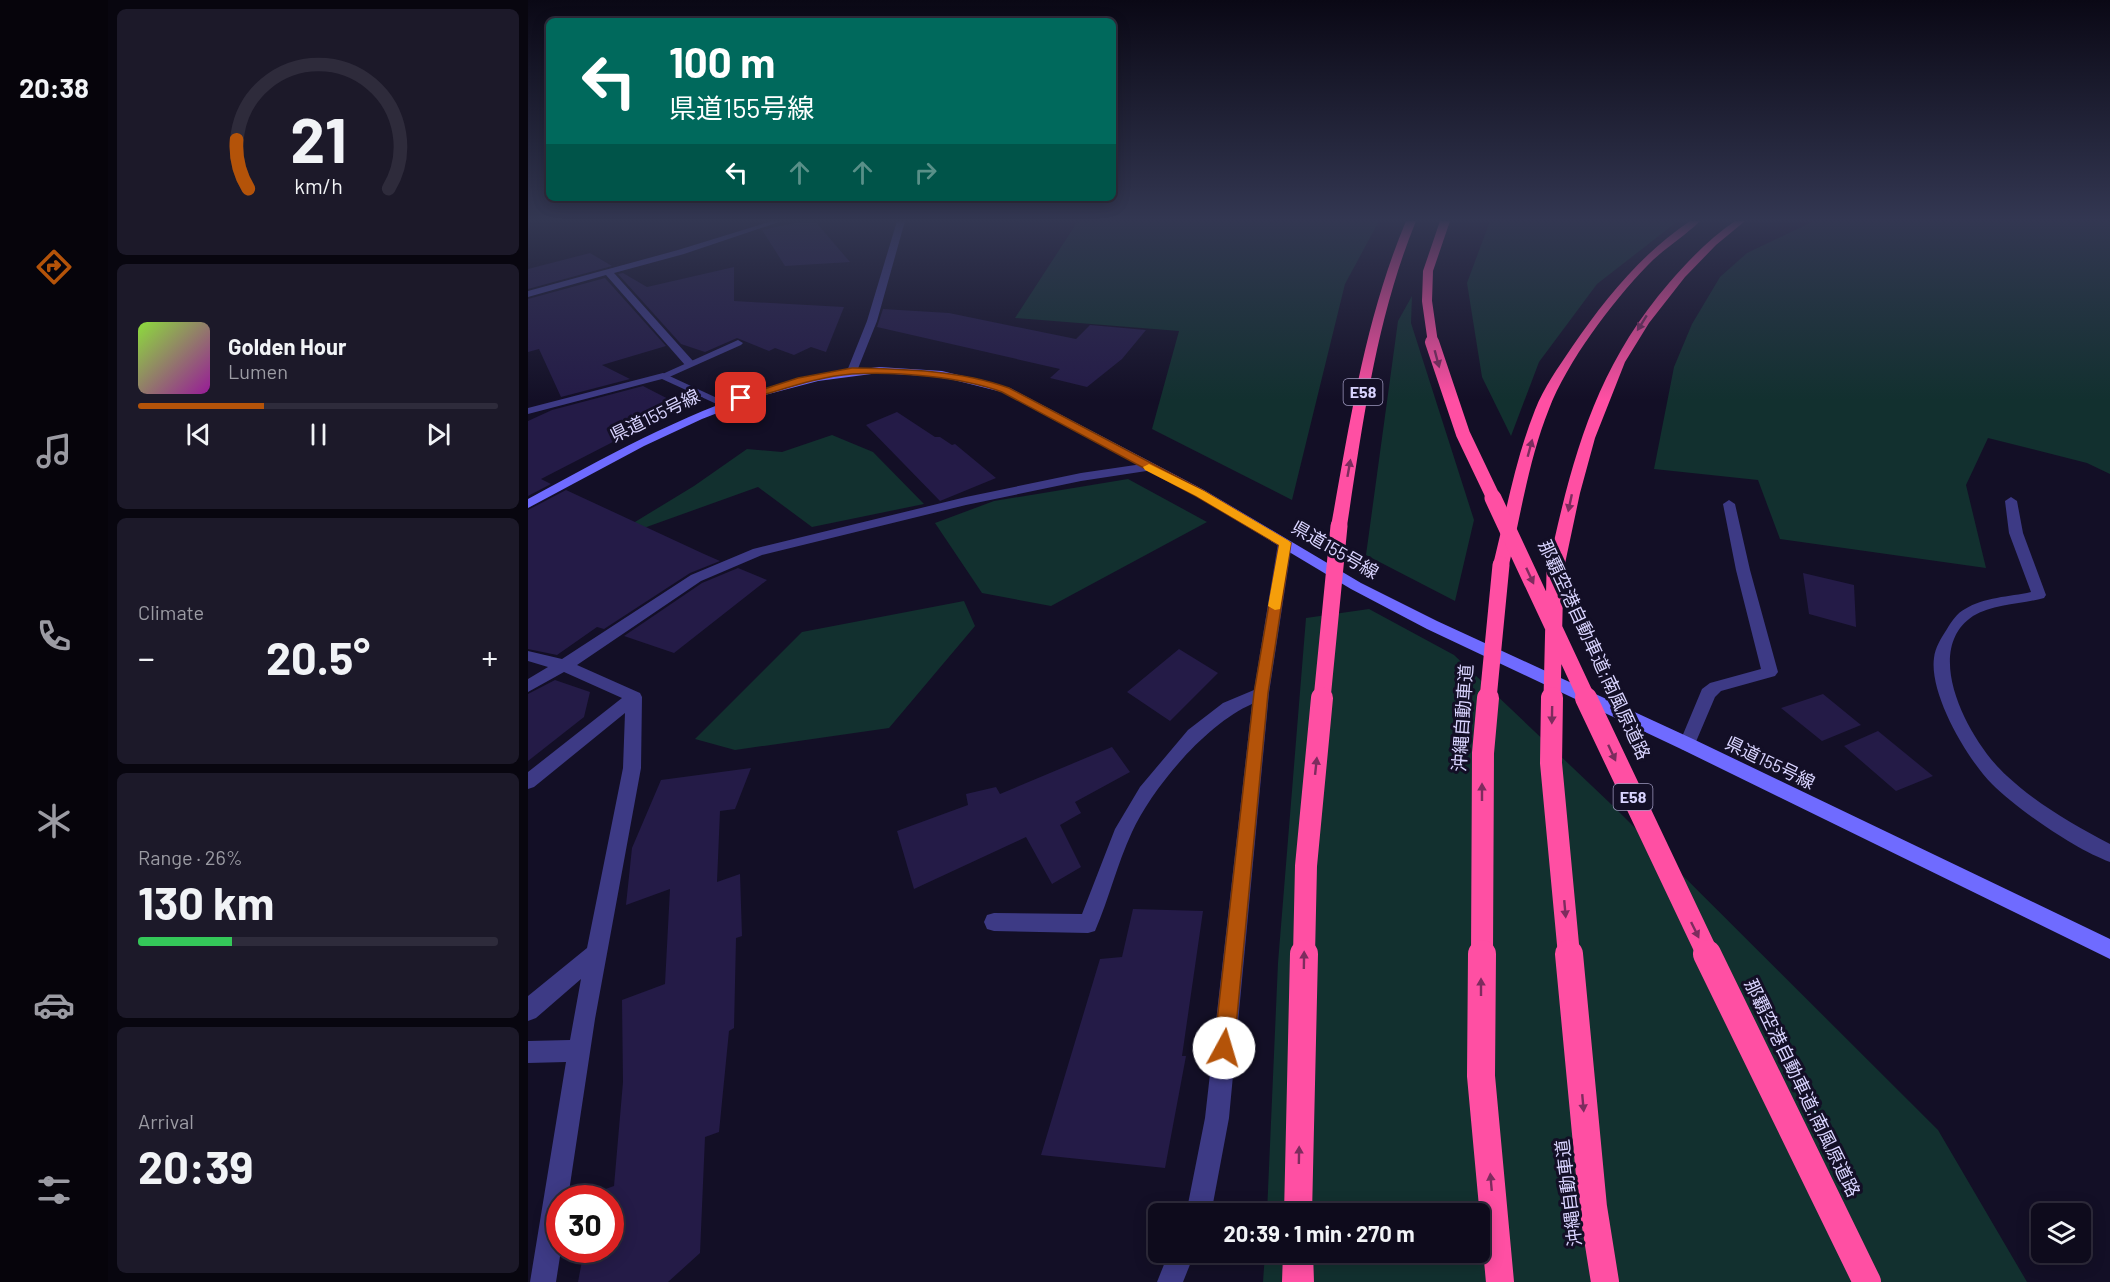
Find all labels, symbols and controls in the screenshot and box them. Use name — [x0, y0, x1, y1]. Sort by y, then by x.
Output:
text: 100 m — [669, 36, 775, 86]
icon: left — [570, 42, 648, 120]
text: 20:38 — [19, 71, 89, 103]
text: 県道155号線 — [669, 91, 814, 123]
text: 21 — [290, 101, 346, 175]
icon: left — [720, 156, 753, 189]
icon: ahead — [783, 156, 816, 189]
icon: ahead — [846, 156, 879, 189]
icon: right — [909, 156, 942, 189]
text: km/h — [294, 173, 342, 198]
icon: directions — [33, 246, 75, 288]
one-way arrow — [1637, 315, 1648, 331]
text: Golden Hour — [228, 333, 346, 359]
one-way arrow — [1433, 350, 1442, 368]
text: Lumen — [228, 359, 288, 383]
pin — [715, 372, 766, 423]
road number: E58 — [1344, 379, 1382, 405]
icon: arrive — [724, 381, 757, 414]
street label: 県道155号線 — [606, 384, 703, 446]
icon: previous — [182, 418, 215, 451]
icon: pause — [302, 418, 335, 451]
icon: next — [422, 418, 455, 451]
icon: music — [33, 430, 75, 472]
one-way arrow — [1526, 438, 1535, 456]
one-way arrow — [1345, 458, 1354, 477]
one-way arrow — [1565, 494, 1574, 513]
street label: 県道155号線 — [1288, 515, 1383, 583]
street label: 那覇空港自動車道;南風原道路 — [1534, 536, 1656, 763]
one-way arrow — [1525, 568, 1535, 586]
text: Climate — [138, 600, 204, 624]
icon: phone — [33, 615, 75, 657]
text: 20.5° — [266, 630, 370, 684]
text: − — [138, 637, 155, 677]
text: + — [482, 637, 498, 677]
street label: 沖縄自動車道 — [1447, 663, 1477, 773]
one-way arrow — [1547, 705, 1557, 724]
street label: 県道155号線 — [1722, 731, 1819, 793]
one-way arrow — [1608, 745, 1617, 762]
one-way arrow — [1311, 756, 1321, 775]
one-way arrow — [1477, 783, 1487, 802]
road number: E58 — [1614, 784, 1652, 810]
icon: climate — [33, 800, 75, 842]
text: Range · 26% — [138, 845, 243, 869]
text: 130 km — [138, 875, 274, 929]
one-way arrow — [1560, 900, 1570, 919]
one-way arrow — [1691, 921, 1700, 938]
one-way arrow — [1299, 951, 1308, 970]
street label: 那覇空港自動車道;南風原道路 — [1740, 975, 1865, 1200]
one-way arrow — [1476, 978, 1486, 997]
icon: car — [33, 984, 75, 1026]
position arrow — [1192, 1016, 1256, 1080]
one-way arrow — [1578, 1094, 1588, 1113]
text: Arrival — [138, 1109, 194, 1133]
street label: 沖縄自動車道 — [1551, 1138, 1586, 1248]
text: 20:39 — [138, 1139, 253, 1193]
one-way arrow — [1295, 1146, 1304, 1165]
icon: filters — [33, 1169, 75, 1211]
one-way arrow — [1486, 1172, 1495, 1191]
speed limit sign: 30 — [546, 1185, 624, 1263]
map controls — [2031, 1203, 2091, 1263]
button: layers — [2031, 1203, 2091, 1263]
text: 20:39 · 1 min · 270 m — [1223, 1220, 1415, 1246]

